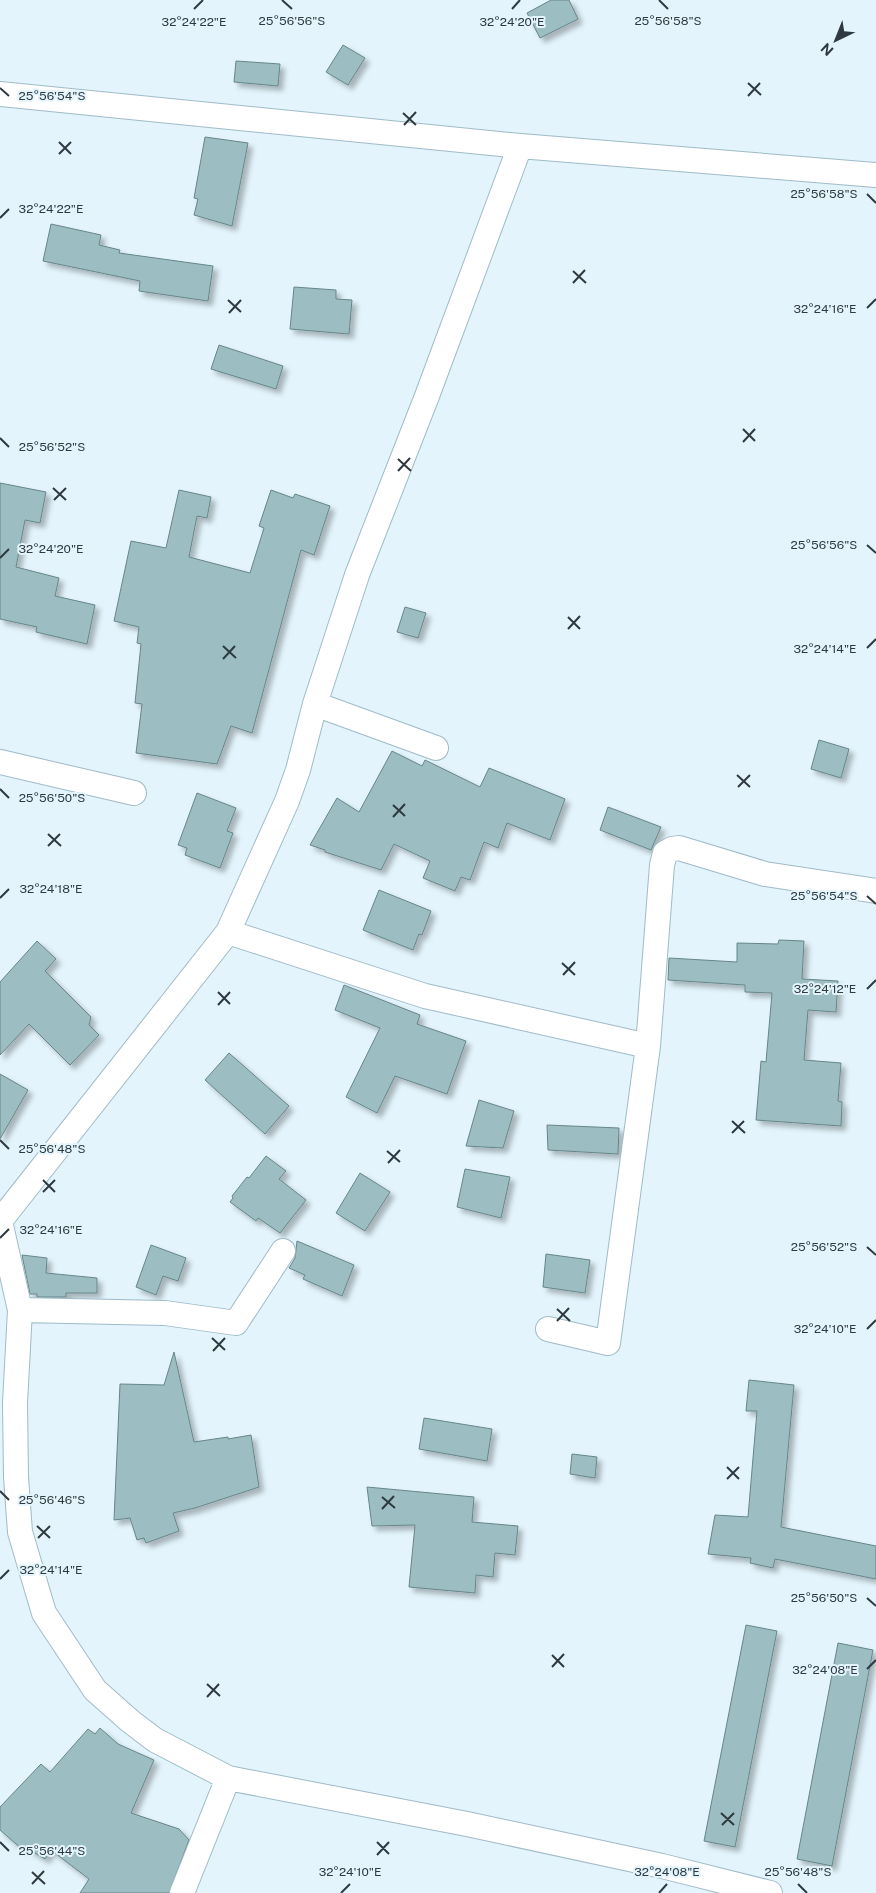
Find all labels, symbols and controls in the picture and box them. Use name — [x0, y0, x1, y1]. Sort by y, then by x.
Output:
text: 25°56'56"S — [259, 14, 325, 28]
text: 25°56'58"S — [634, 14, 702, 28]
text: 32°24'22"E — [162, 15, 226, 29]
text: 32°24'20"E — [480, 15, 545, 29]
north arrow — [811, 15, 861, 65]
text: N — [818, 40, 837, 59]
text: 25°56'54"S — [19, 89, 85, 103]
text: 25°56'58"S — [790, 187, 858, 201]
text: 32°24'22"E — [19, 202, 83, 216]
text: 32°24'16"E — [794, 302, 856, 316]
text: 25°56'52"S — [19, 440, 85, 454]
text: 25°56'56"S — [791, 538, 857, 552]
text: 32°24'20"E — [19, 542, 84, 556]
text: 32°24'14"E — [794, 642, 856, 656]
text: 25°56'50"S — [19, 791, 85, 805]
text: 32°24'18"E — [19, 882, 83, 896]
text: 25°56'54"S — [791, 889, 857, 903]
text: 32°24'12"E — [794, 982, 856, 996]
text: 25°56'48"S — [19, 1142, 86, 1156]
text: 32°24'16"E — [20, 1223, 82, 1237]
text: 25°56'52"S — [791, 1240, 857, 1254]
text: 32°24'10"E — [794, 1322, 856, 1336]
text: 25°56'46"S — [19, 1493, 85, 1507]
text: 32°24'14"E — [20, 1563, 82, 1577]
text: 25°56'50"S — [791, 1591, 857, 1605]
text: 32°24'08"E — [792, 1663, 858, 1677]
text: 25°56'44"S — [19, 1844, 85, 1858]
text: 32°24'10"E — [319, 1865, 381, 1879]
text: 32°24'08"E — [634, 1865, 700, 1879]
text: 25°56'48"S — [765, 1865, 832, 1879]

